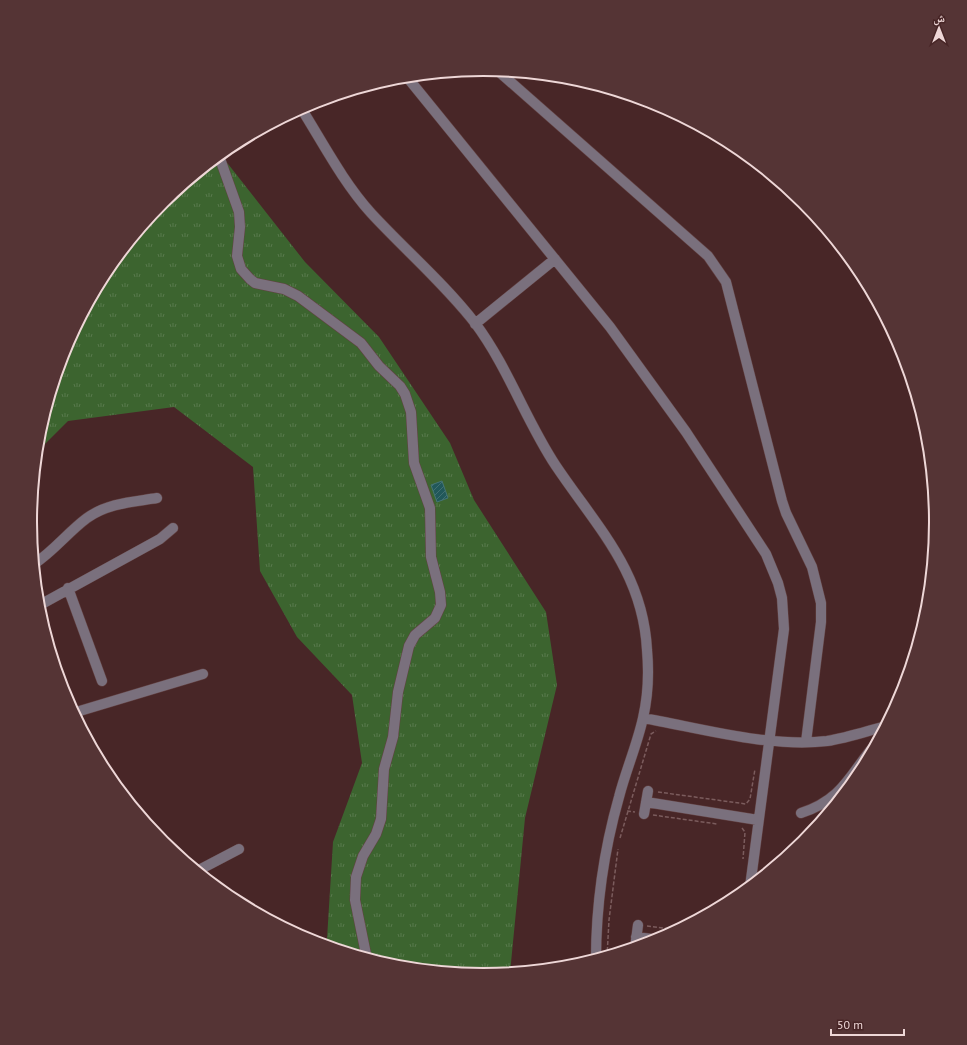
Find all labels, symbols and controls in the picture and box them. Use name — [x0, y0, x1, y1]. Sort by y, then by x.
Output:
north arrow — [919, 8, 959, 48]
text: ش — [933, 11, 945, 26]
scale bar — [831, 1011, 904, 1037]
text: 50 m — [837, 1017, 863, 1032]

